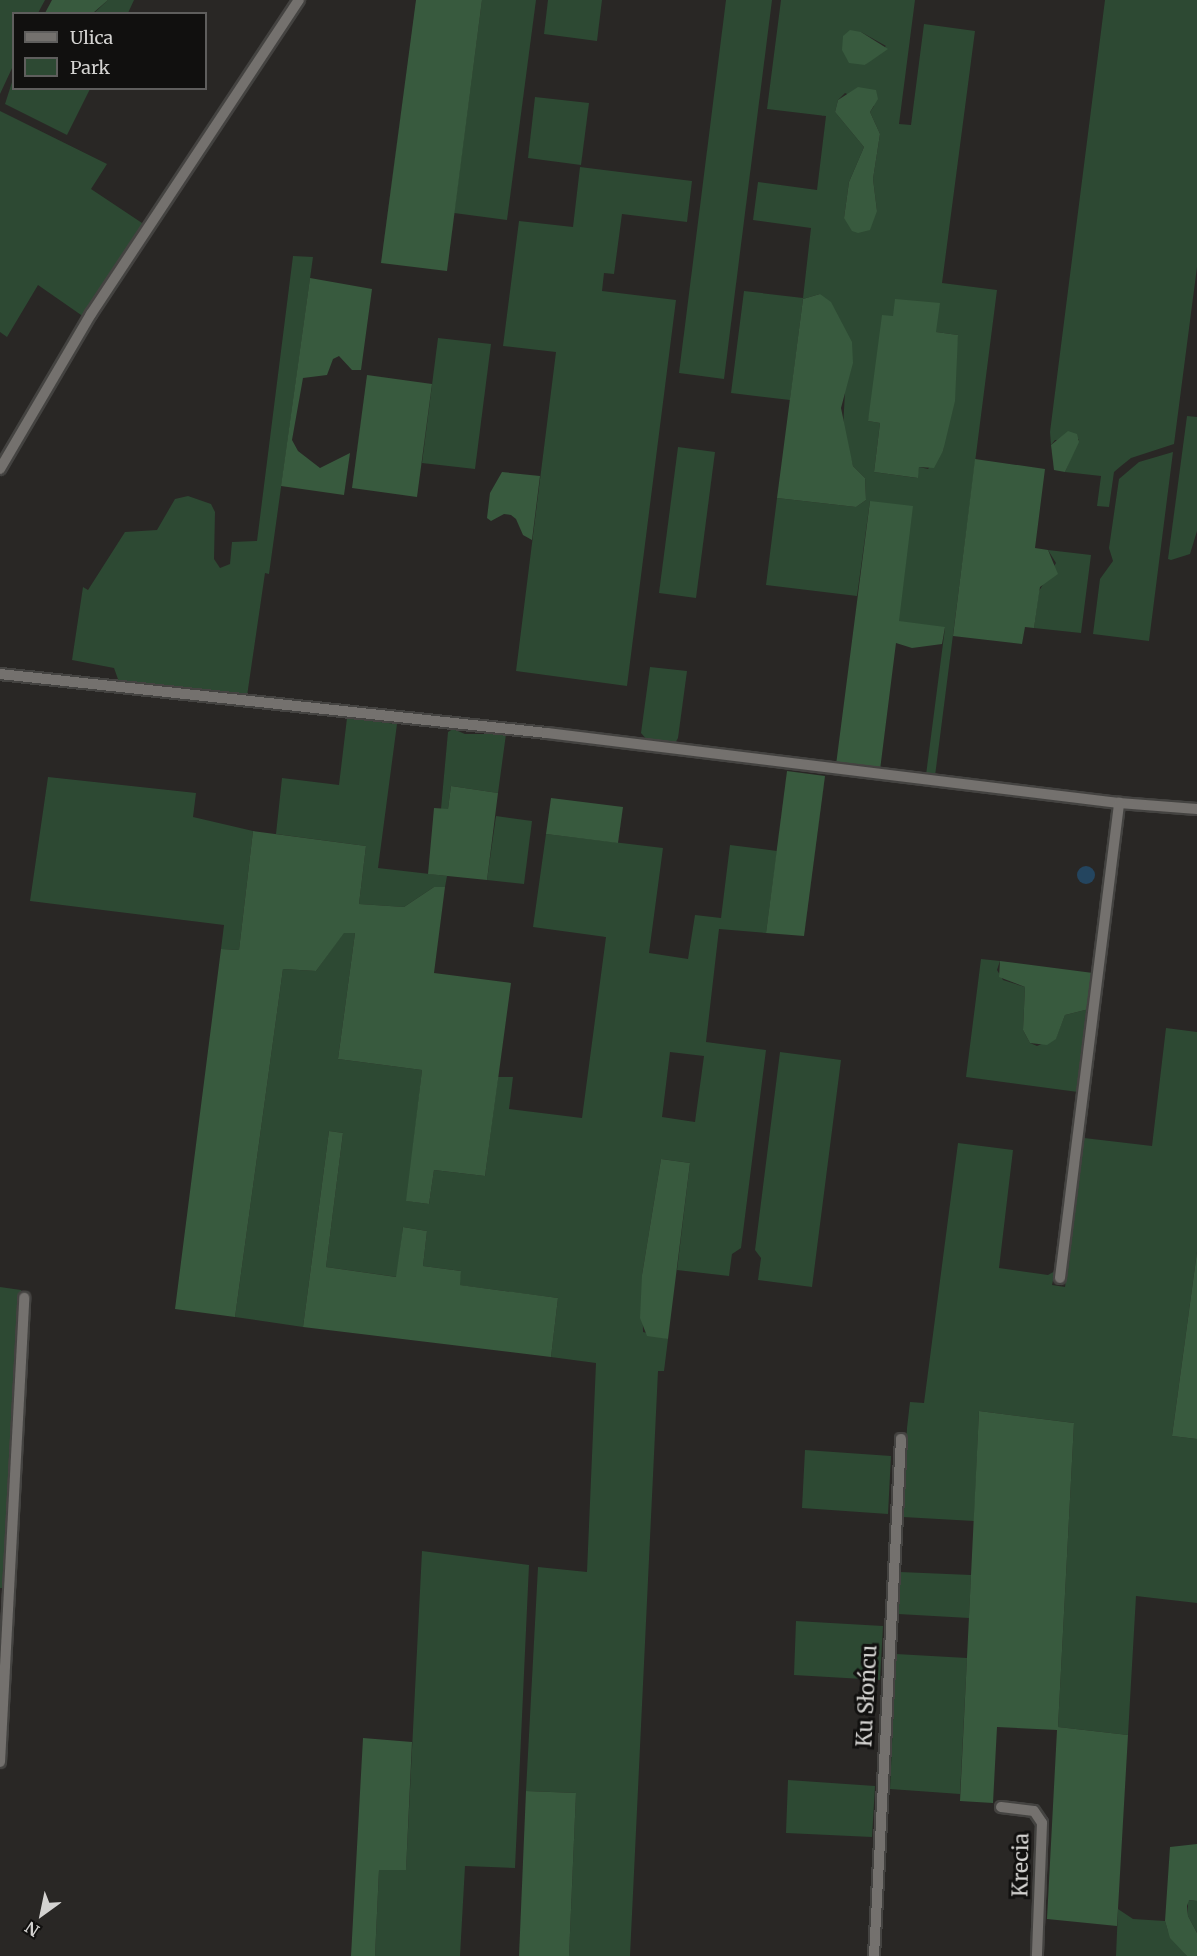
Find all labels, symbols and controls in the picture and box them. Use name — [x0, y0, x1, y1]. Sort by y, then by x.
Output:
legend — [12, 12, 207, 90]
text: Ulica — [70, 26, 113, 49]
text: Park — [70, 56, 110, 79]
street label: Ku Słońcu — [852, 1644, 882, 1748]
street label: Krecia — [1008, 1833, 1034, 1897]
north arrow — [12, 1884, 72, 1944]
text: N — [21, 1917, 43, 1941]

